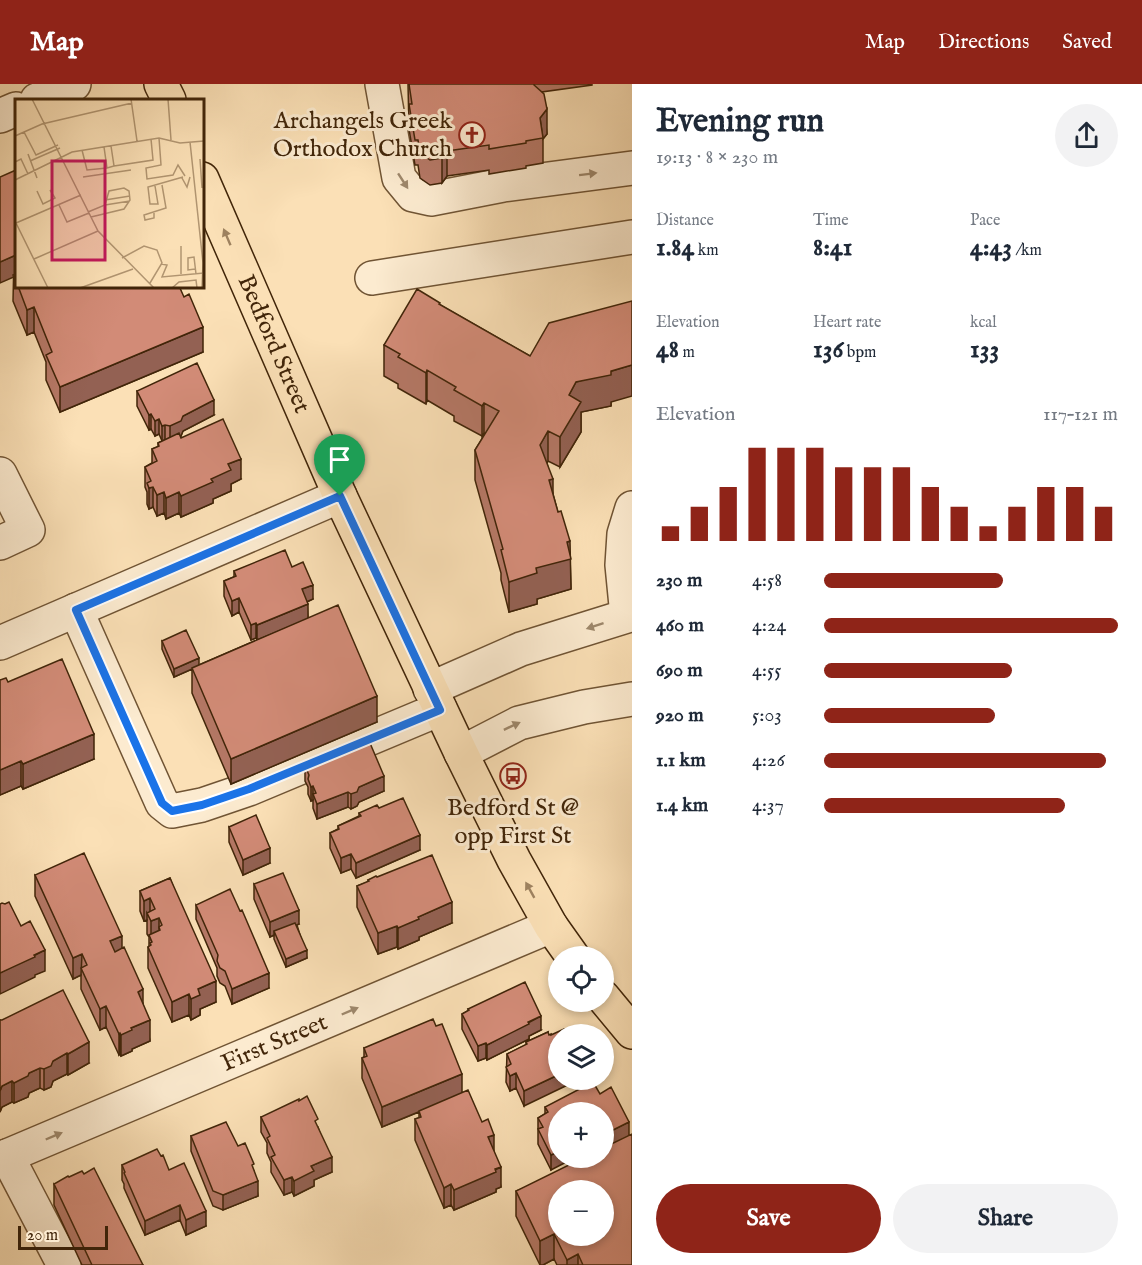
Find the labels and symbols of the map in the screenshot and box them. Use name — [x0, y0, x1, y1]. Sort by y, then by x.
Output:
inset map — [15, 99, 204, 288]
place label: Archangels Greek Orthodox Church — [273, 106, 452, 165]
church icon: Archangels Greek Orthodox Church — [457, 120, 487, 150]
one-way arrow — [579, 169, 598, 179]
one-way arrow — [397, 173, 408, 190]
one-way arrow — [222, 228, 232, 246]
street label: Bedford Street — [230, 270, 318, 418]
pin — [314, 434, 365, 496]
one-way arrow — [586, 621, 604, 631]
one-way arrow — [504, 722, 521, 731]
bus stop icon: Bedford St @ opp First St — [498, 761, 528, 791]
place label: Bedford St @ opp First St — [447, 793, 579, 852]
one-way arrow — [525, 881, 535, 898]
street label: First Street — [217, 1007, 332, 1079]
one-way arrow — [341, 1007, 358, 1016]
one-way arrow — [45, 1131, 63, 1140]
scale bar — [18, 1223, 108, 1250]

